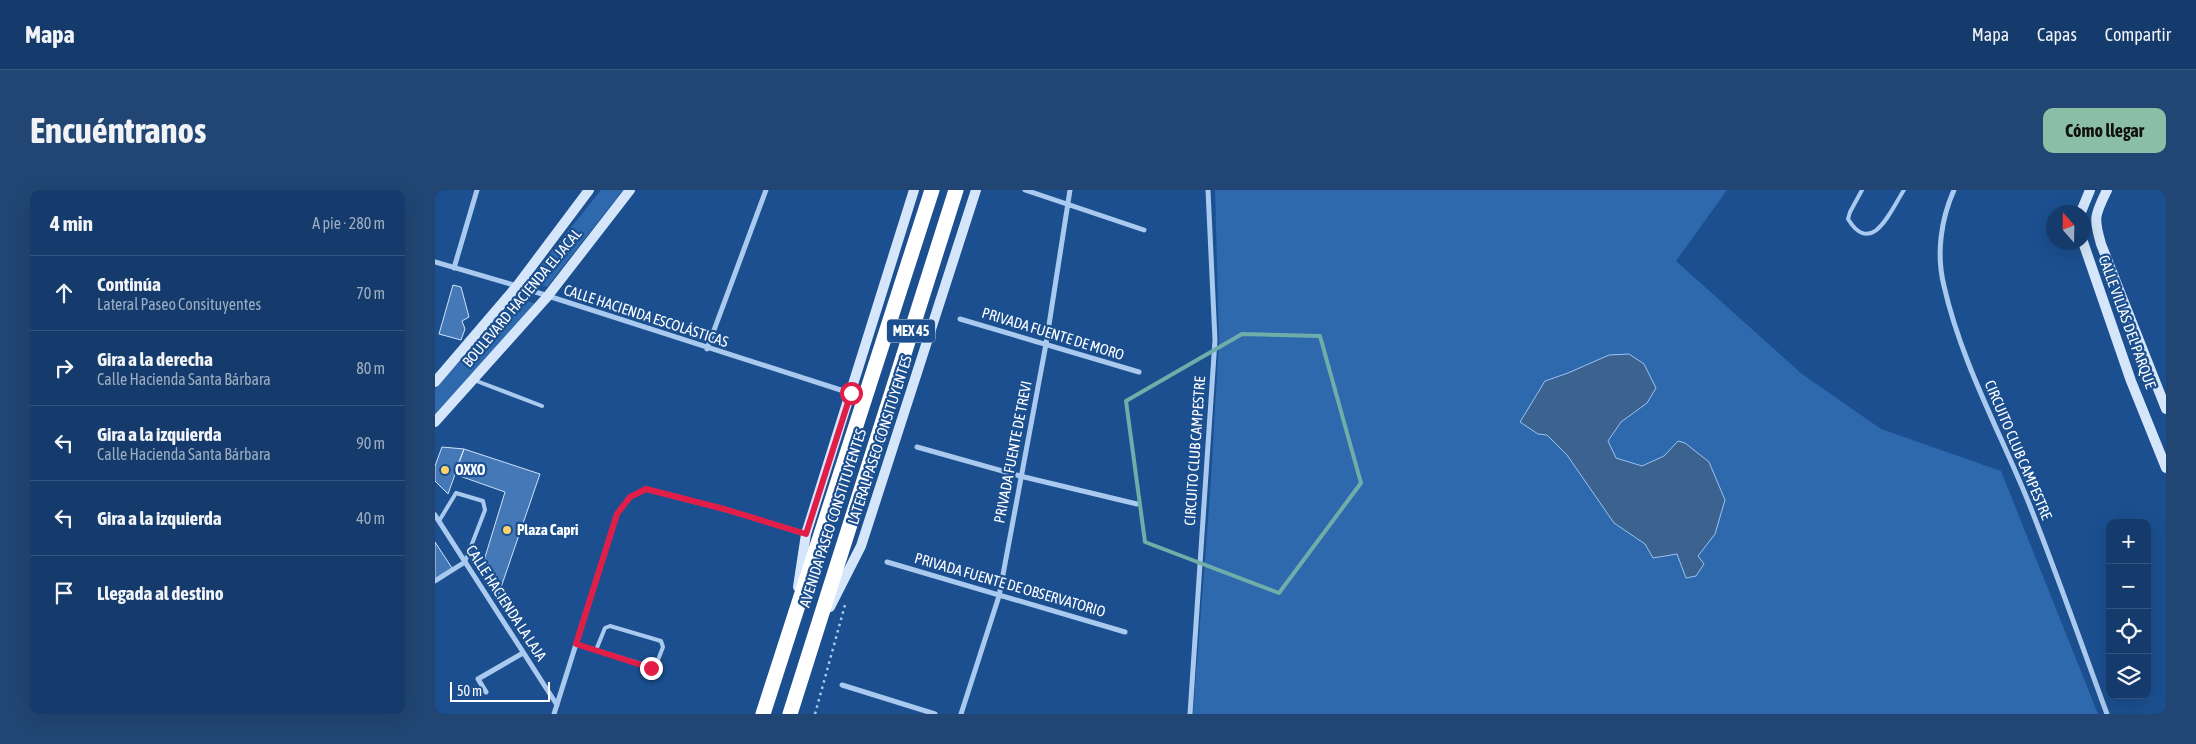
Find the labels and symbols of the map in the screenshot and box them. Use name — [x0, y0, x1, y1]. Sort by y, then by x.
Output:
north arrow — [2046, 205, 2091, 250]
street label: BOULEVARD HACIENDA EL JACAL — [459, 225, 585, 370]
street label: CALLE VILLAS DEL PARQUE — [2095, 253, 2160, 391]
street label: CALLE HACIENDA ESCOLÁSTICAS — [562, 281, 731, 350]
street label: PRIVADA FUENTE DE MORO — [980, 304, 1127, 363]
road number: MEX 45 — [887, 320, 935, 342]
street label: LATERAL PASEO CONSITUYENTES — [844, 353, 915, 526]
street label: CIRCUITO CLUB CAMPESTRE — [1181, 375, 1208, 526]
street label: CIRCUITO CLUB CAMPESTRE — [1981, 378, 2056, 523]
street label: PRIVADA FUENTE DE TREVI — [990, 379, 1035, 524]
route start — [840, 382, 863, 405]
street label: AVENIDA PASEO CONSTITUYENTES — [796, 427, 869, 609]
place label: OXXO — [455, 461, 486, 478]
marker: OXXO — [439, 464, 451, 476]
place label: Plaza Capri — [517, 521, 578, 538]
marker: Plaza Capri — [501, 524, 513, 536]
street label: CALLE HACIENDA LA LAJA — [463, 542, 550, 664]
street label: PRIVADA FUENTE DE OBSERVATORIO — [913, 549, 1108, 620]
route end — [640, 657, 663, 680]
scale bar — [450, 679, 550, 702]

